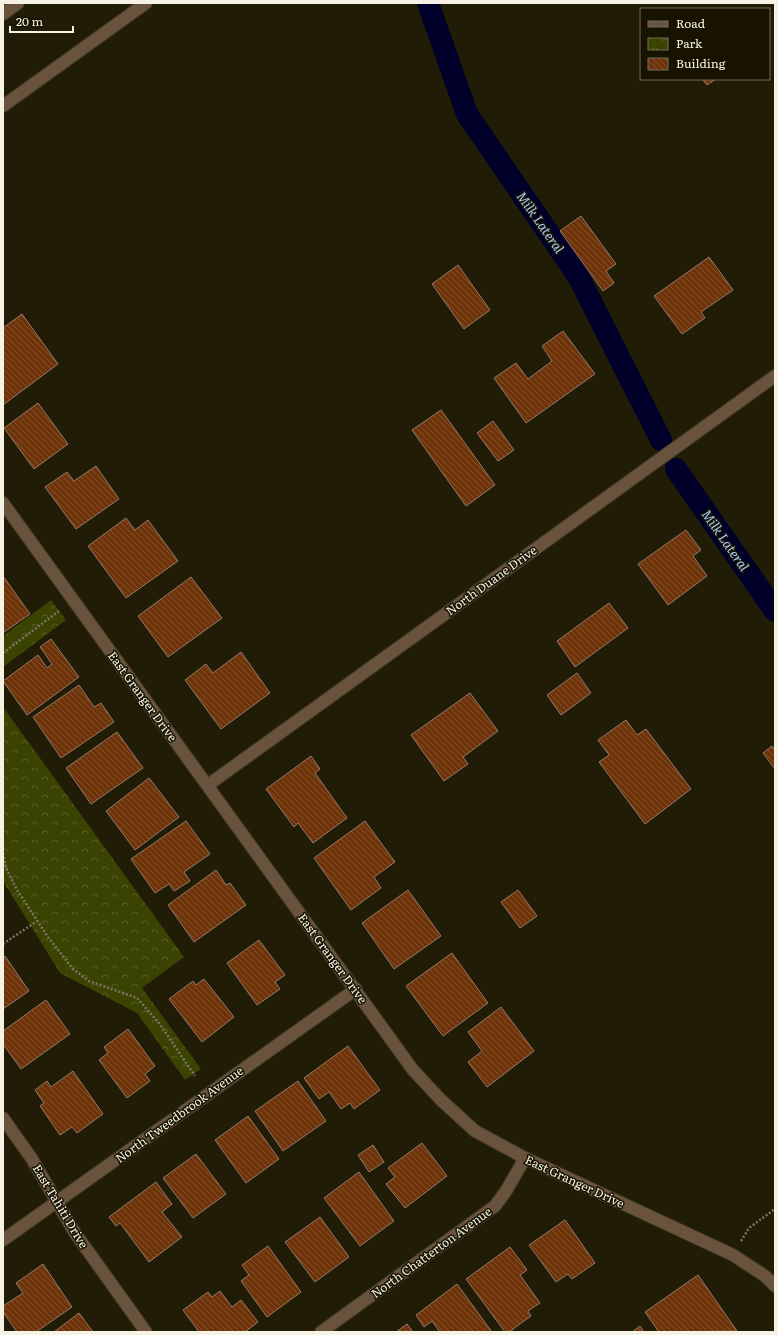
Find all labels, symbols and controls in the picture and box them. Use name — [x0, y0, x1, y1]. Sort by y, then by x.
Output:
scale bar — [10, 8, 73, 34]
legend — [640, 8, 770, 80]
text: 20 m — [16, 12, 43, 30]
text: Road — [676, 14, 706, 32]
text: Park — [676, 34, 703, 52]
text: Building — [676, 54, 726, 72]
water label: Milk Lateral — [513, 187, 569, 257]
water label: Milk Lateral — [698, 505, 754, 575]
street label: North Duane Drive — [442, 541, 540, 619]
street label: East Granger Drive — [104, 647, 182, 745]
street label: East Granger Drive — [294, 909, 372, 1007]
street label: North Tweedbrook Avenue — [111, 1061, 247, 1167]
street label: East Granger Drive — [522, 1150, 628, 1212]
street label: East Tahiti Drive — [29, 1160, 93, 1252]
street label: North Chatterton Avenue — [367, 1202, 495, 1302]

